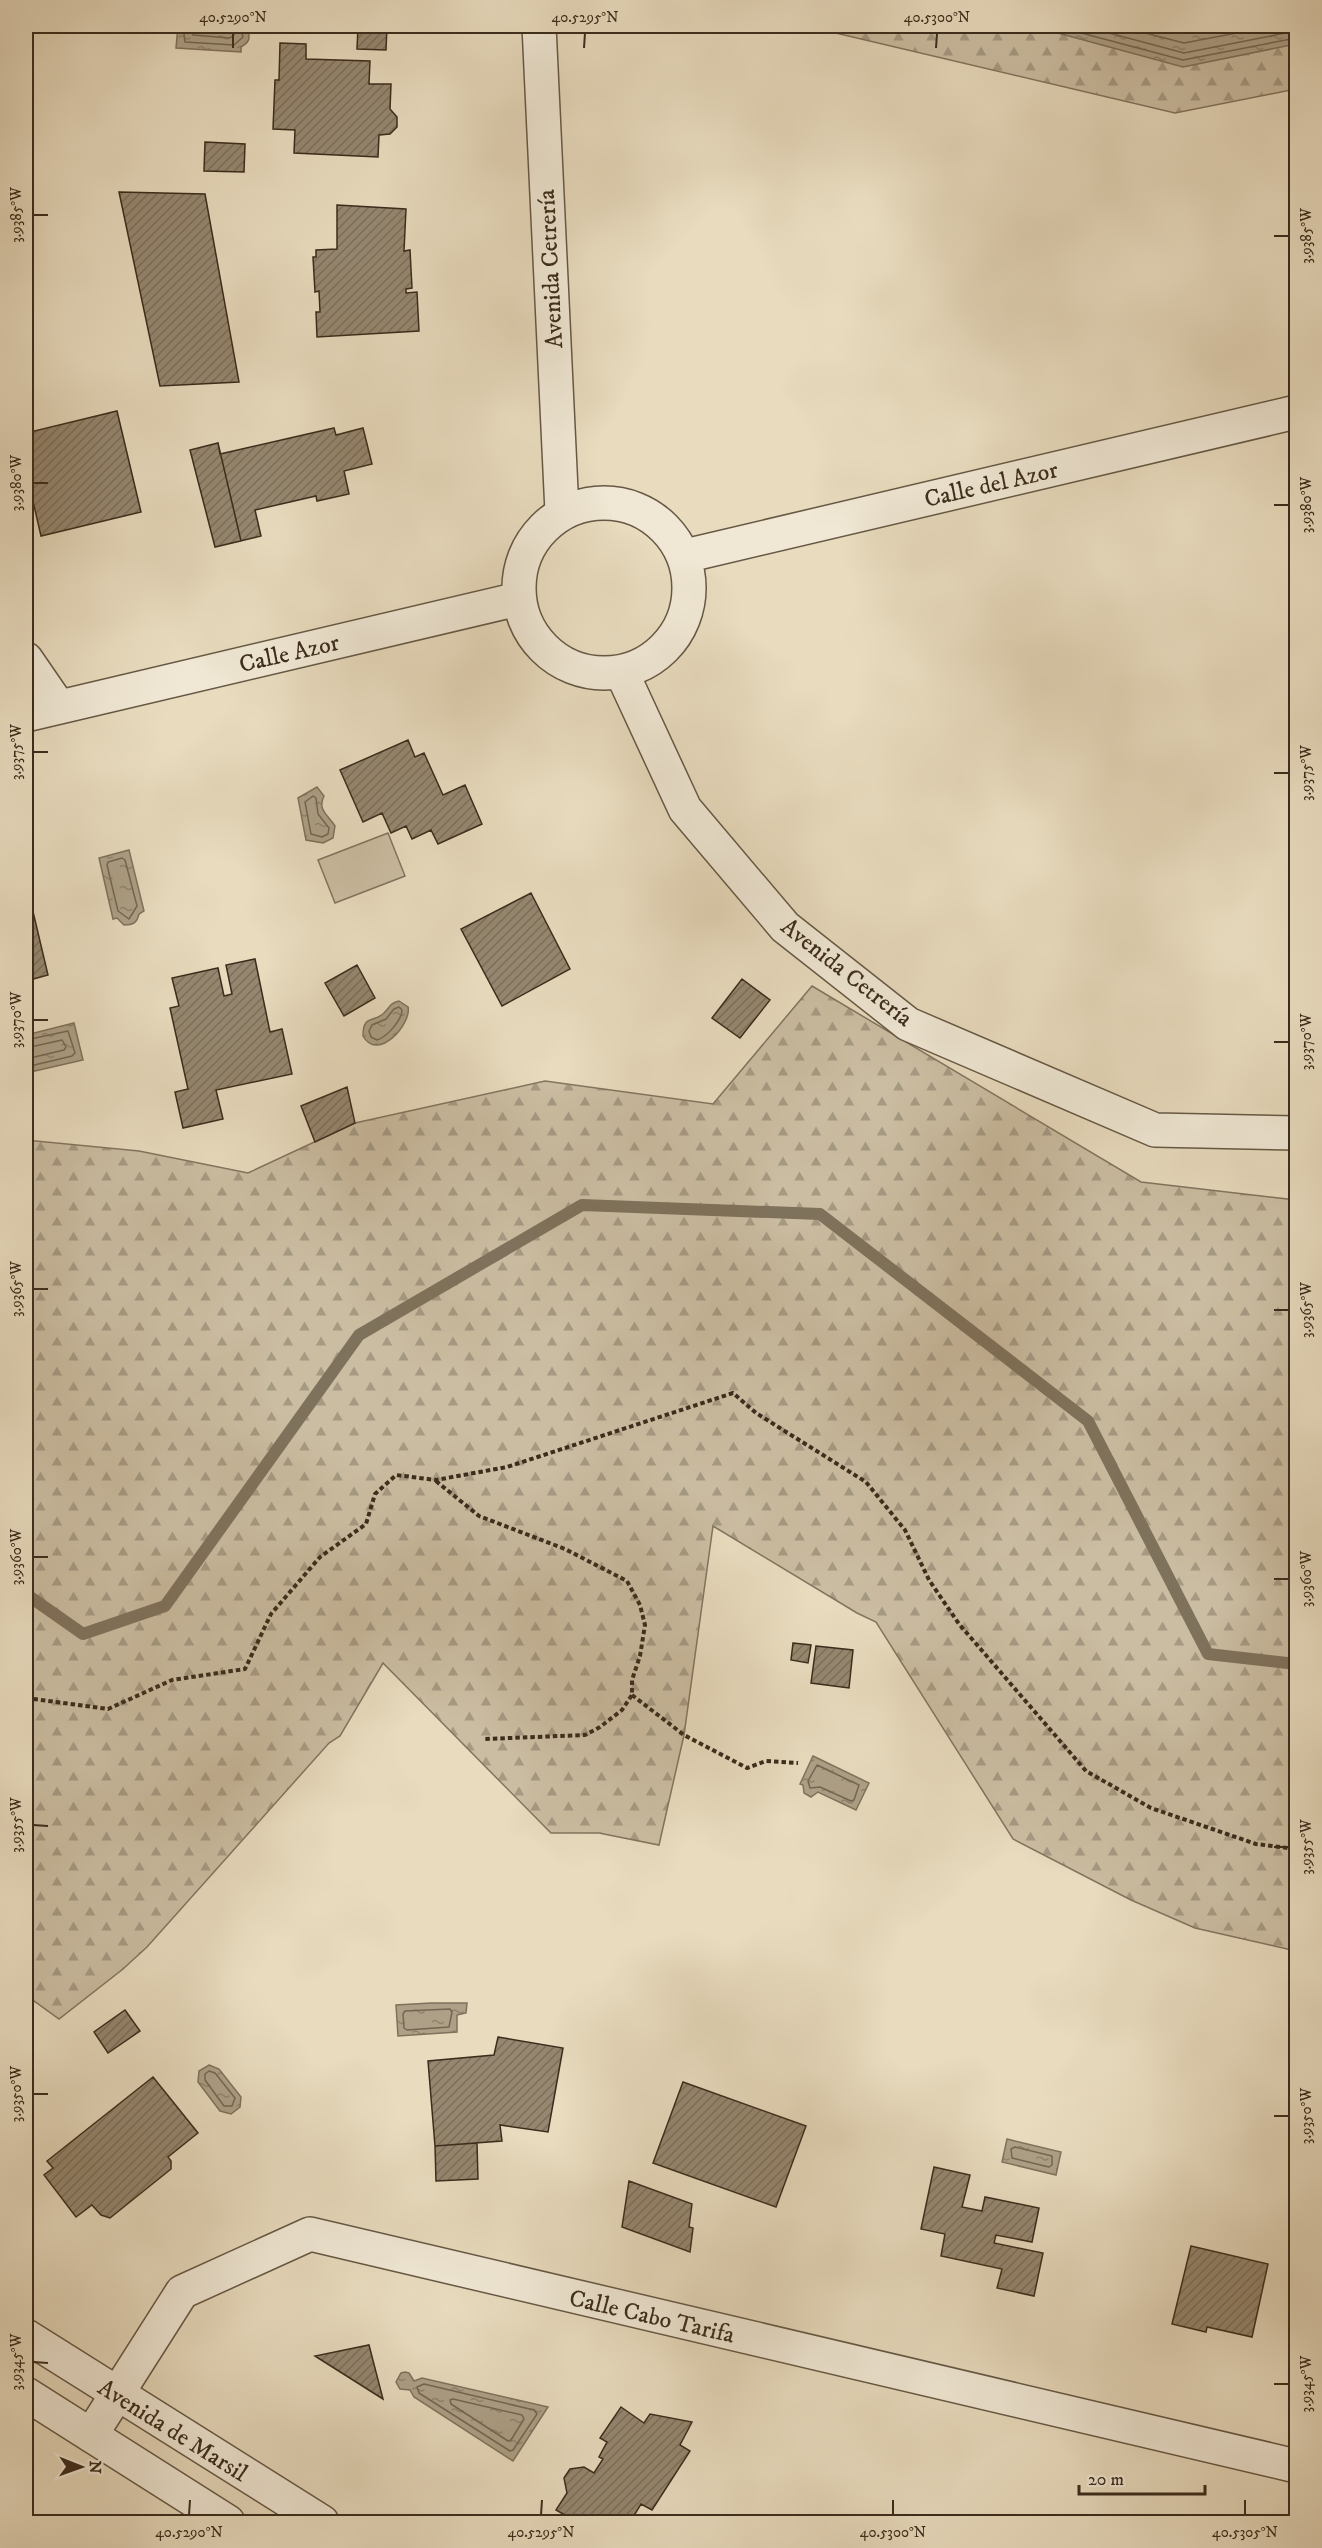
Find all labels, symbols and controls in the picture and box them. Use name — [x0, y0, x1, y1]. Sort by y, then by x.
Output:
text: 40.5290°N — [199, 8, 267, 27]
text: 40.5295°N — [552, 8, 618, 27]
text: 40.5300°N — [904, 8, 970, 27]
text: 3.9385°W — [7, 187, 26, 243]
street label: Avenida Cetrería — [532, 188, 570, 349]
text: 3.9385°W — [1297, 208, 1316, 264]
text: 3.9380°W — [7, 455, 26, 511]
street label: Calle del Azor — [922, 455, 1061, 515]
text: 3.9380°W — [1297, 477, 1316, 533]
street label: Calle Azor — [236, 628, 342, 680]
text: 3.9375°W — [7, 724, 26, 780]
text: 3.9375°W — [1297, 745, 1316, 801]
street label: Avenida Cetrería — [774, 912, 919, 1034]
text: 3.9370°W — [7, 991, 26, 1048]
text: 3.9370°W — [1297, 1013, 1316, 1070]
text: 3.9365°W — [7, 1261, 26, 1317]
text: 3.9365°W — [1297, 1282, 1316, 1338]
text: 3.9360°W — [7, 1528, 26, 1585]
text: 3.9360°W — [1297, 1550, 1316, 1607]
text: 3.9355°W — [7, 1797, 26, 1853]
text: 3.9355°W — [1297, 1819, 1316, 1875]
text: 3.9350°W — [7, 2066, 26, 2122]
text: 3.9350°W — [1297, 2088, 1316, 2144]
street label: Calle Cabo Tarifa — [566, 2283, 738, 2351]
text: 3.9345°W — [7, 2333, 26, 2390]
text: 3.9345°W — [1297, 2355, 1316, 2412]
street label: Avenida de Marsil — [92, 2373, 254, 2489]
north arrow — [51, 2437, 111, 2497]
scale bar — [1079, 2458, 1205, 2496]
text: N — [85, 2461, 105, 2474]
text: 20 m — [1088, 2469, 1124, 2491]
text: 40.5290°N — [155, 2523, 223, 2542]
text: 40.5295°N — [508, 2523, 574, 2542]
text: 40.5300°N — [860, 2523, 926, 2542]
text: 40.5305°N — [1212, 2523, 1278, 2542]

